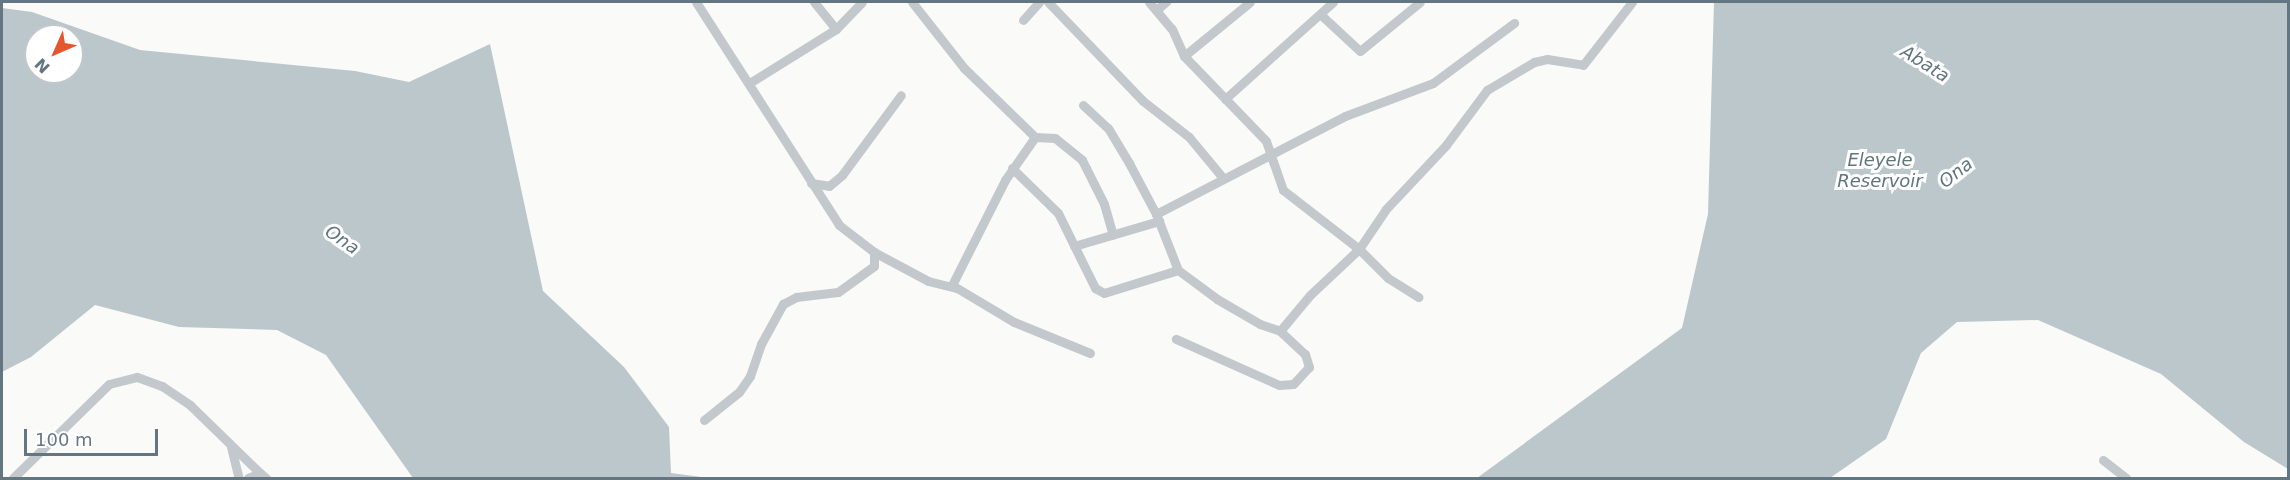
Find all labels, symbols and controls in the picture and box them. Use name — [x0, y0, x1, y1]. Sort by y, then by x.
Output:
north arrow — [24, 24, 84, 84]
water label: Abata — [1897, 41, 1953, 87]
text: N — [31, 54, 54, 77]
water label: Eleyele Reservoir — [1837, 150, 1923, 192]
water label: Ona — [1935, 153, 1977, 193]
water label: Ona — [321, 221, 363, 259]
scale bar — [27, 417, 160, 455]
text: 100 m — [35, 429, 93, 450]

